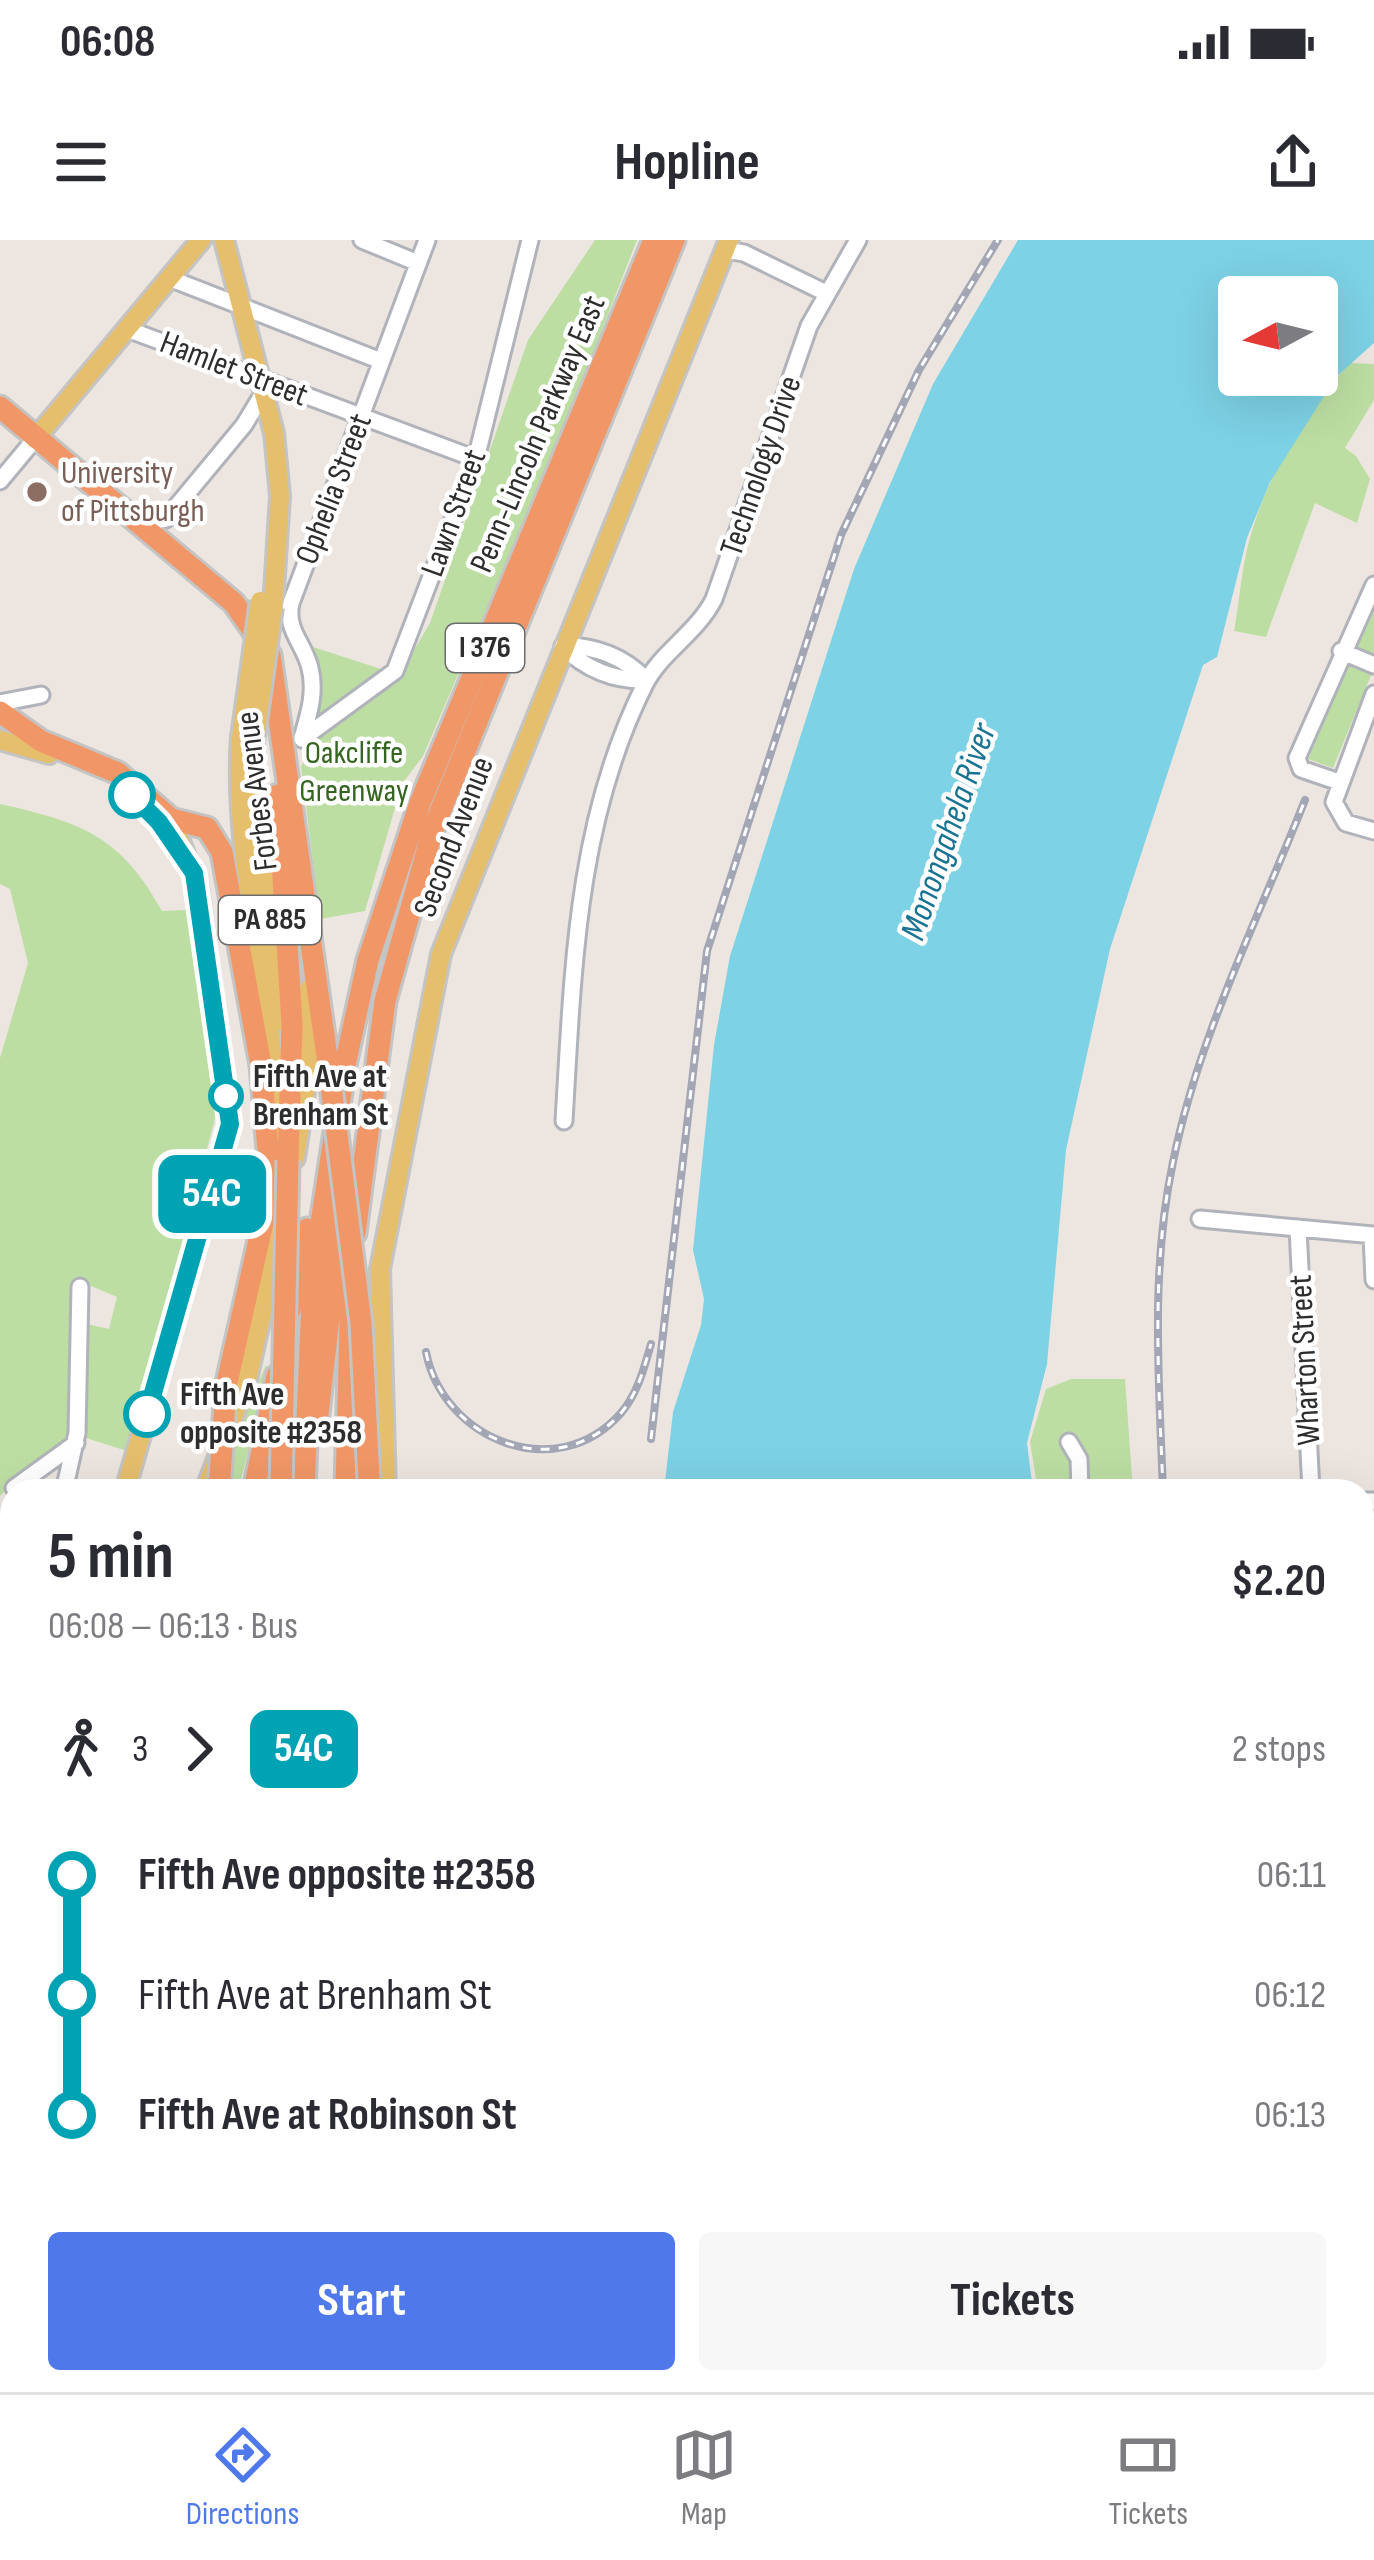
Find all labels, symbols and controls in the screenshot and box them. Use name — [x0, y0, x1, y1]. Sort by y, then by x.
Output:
text: 06:08 — [60, 15, 155, 70]
icon: menu — [48, 129, 114, 195]
icon: share — [1260, 129, 1326, 195]
text: Hopline — [614, 130, 760, 195]
north arrow — [1218, 276, 1338, 396]
map controls — [1218, 276, 1338, 396]
street label: Penn-Lincoln Parkway East — [462, 290, 614, 578]
street label: Hamlet Street — [155, 323, 313, 415]
street label: Technology Drive — [712, 371, 810, 561]
street label: Ophelia Street — [287, 408, 381, 570]
street label: Lawn Street — [413, 444, 495, 582]
place label: University of Pittsburgh — [61, 453, 205, 531]
marker: University of Pittsburgh — [24, 479, 50, 505]
road number: I 376 — [446, 624, 524, 672]
street label: Forbes Avenue — [227, 709, 287, 873]
water label: Monongahela River — [892, 717, 1007, 946]
park label: Oakcliffe Greenway — [299, 733, 409, 811]
street label: Second Avenue — [405, 751, 503, 923]
unlabelled marker — [110, 773, 154, 817]
road number: PA 885 — [219, 896, 321, 944]
place label: Fifth Ave at Brenham St — [253, 1057, 388, 1135]
marker: Fifth Ave at Brenham St — [210, 1080, 242, 1112]
line badge: 54C — [143, 1155, 281, 1233]
text: 54C — [182, 1168, 242, 1219]
street label: Wharton Street — [1281, 1274, 1329, 1446]
place label: Fifth Ave opposite #2358 — [180, 1375, 362, 1453]
marker: Fifth Ave opposite #2358 — [125, 1392, 169, 1436]
text: 5 min — [48, 1518, 174, 1597]
text: $2.20 — [1231, 1554, 1326, 1609]
text: 06:08 – 06:13 · Bus — [48, 1603, 298, 1650]
icon: walk — [48, 1716, 114, 1782]
icon: forward — [166, 1716, 232, 1782]
text: 54C — [274, 1723, 334, 1774]
text: 3 — [132, 1726, 148, 1773]
text: 2 stops — [1232, 1726, 1326, 1773]
text: Fifth Ave opposite #2358 — [138, 1848, 536, 1903]
text: 06:11 — [1257, 1852, 1326, 1899]
text: Fifth Ave at Brenham St — [138, 1968, 492, 2023]
text: 06:12 — [1254, 1972, 1326, 2019]
text: Fifth Ave at Robinson St — [138, 2088, 517, 2143]
text: 06:13 — [1254, 2092, 1326, 2139]
button: Start — [48, 2232, 675, 2370]
button: Tickets — [699, 2232, 1326, 2370]
tab: Directions — [186, 2422, 299, 2534]
tab: Map — [671, 2422, 737, 2534]
tab: Tickets — [1108, 2422, 1188, 2534]

